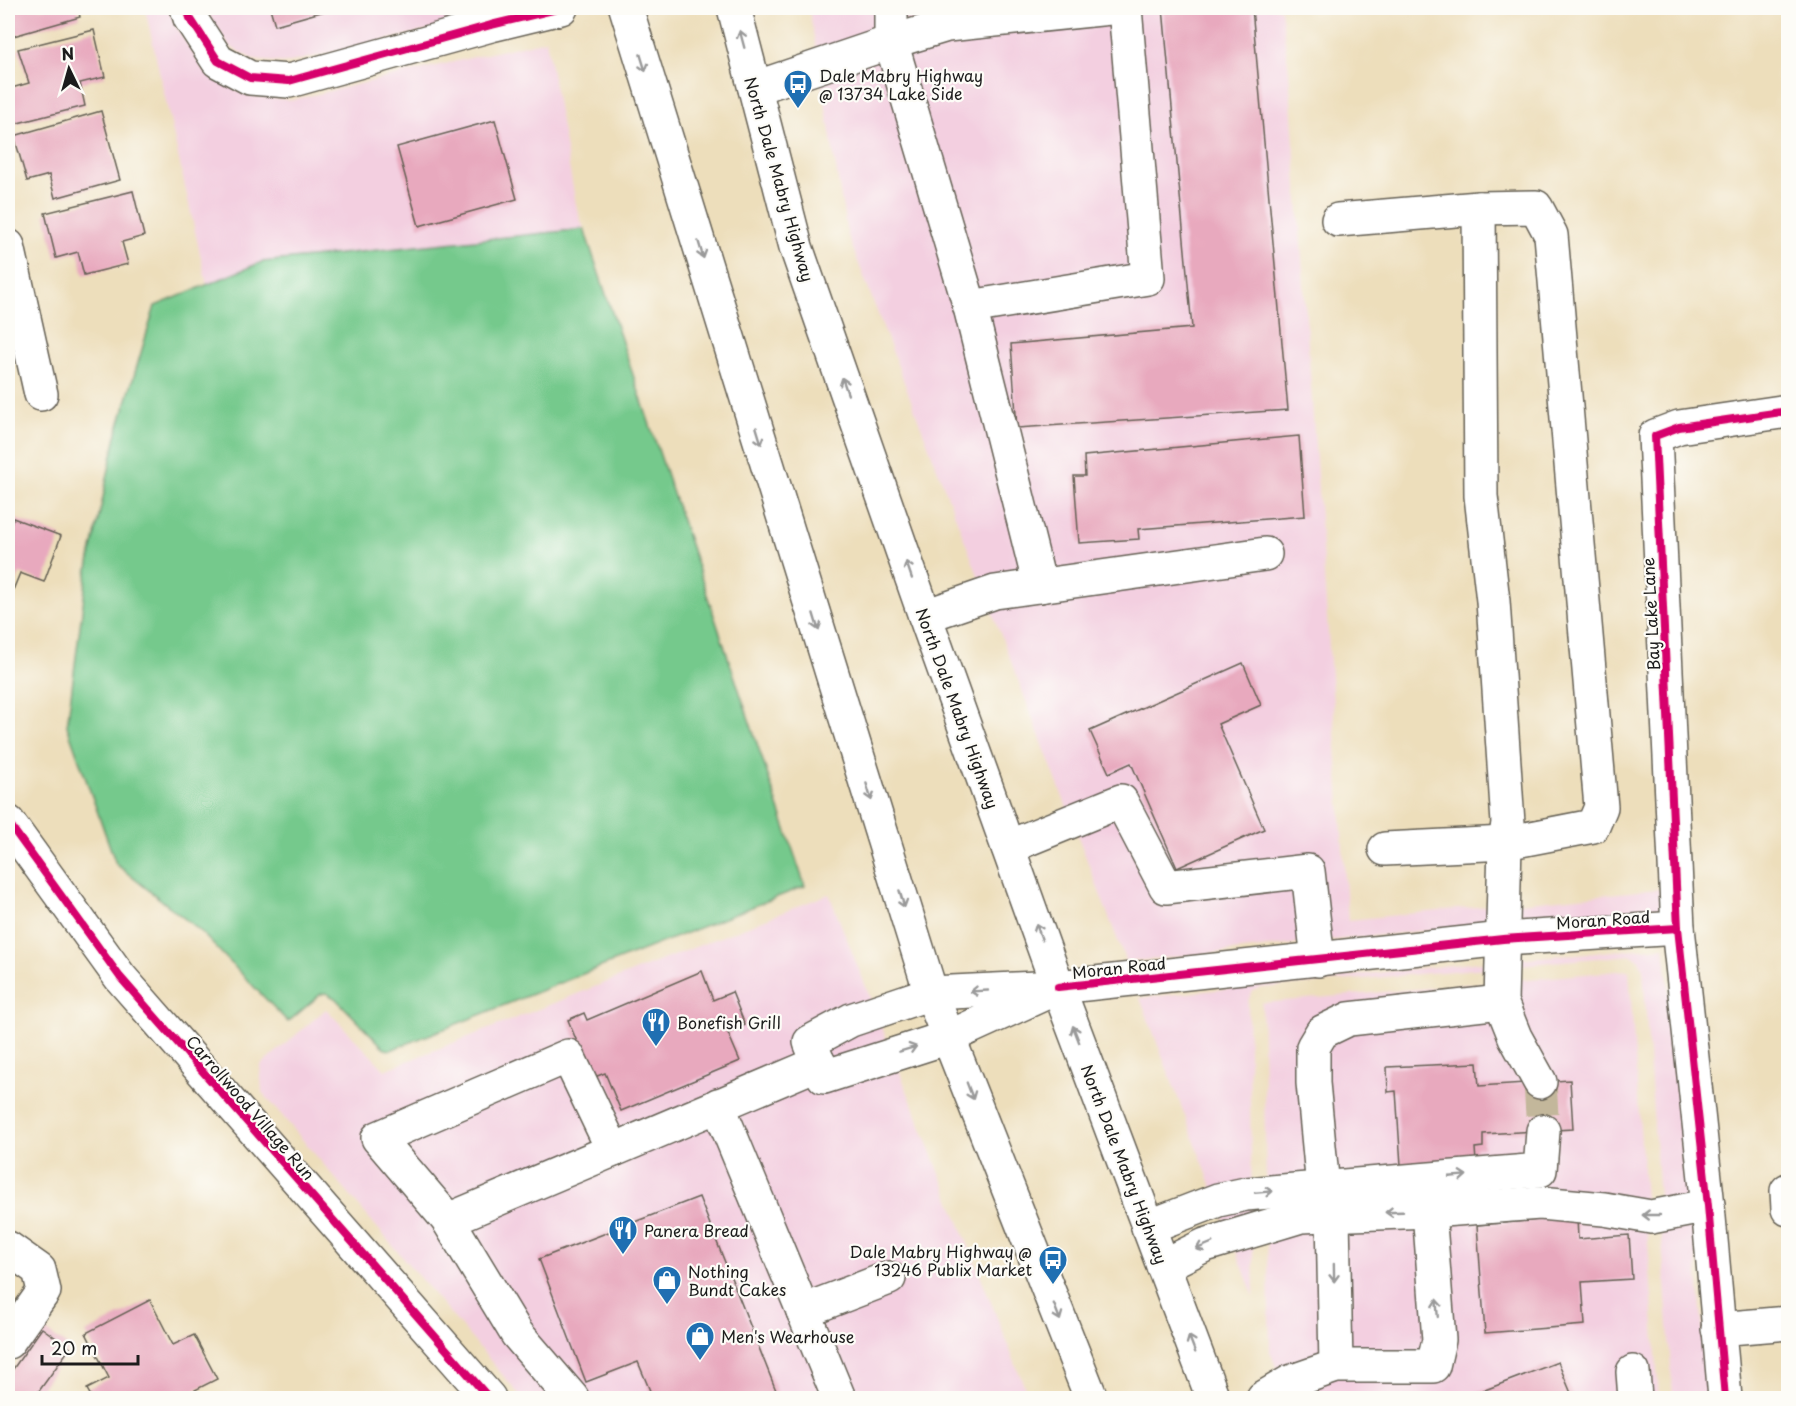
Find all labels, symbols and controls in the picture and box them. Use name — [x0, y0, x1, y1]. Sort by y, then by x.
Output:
one-way arrow — [735, 30, 747, 49]
north arrow — [39, 39, 99, 99]
text: N — [60, 41, 75, 66]
one-way arrow — [638, 53, 649, 72]
place label: Dale Mabry Highway @ 13734 Lake Side — [819, 63, 983, 105]
bus stop icon: Dale Mabry Highway @ 13734 Lake Side — [782, 68, 814, 110]
street label: North Dale Mabry Highway — [739, 74, 821, 284]
one-way arrow — [696, 240, 707, 259]
one-way arrow — [838, 378, 849, 396]
one-way arrow — [754, 426, 765, 445]
street label: Bay Lake Lane — [1635, 557, 1665, 671]
one-way arrow — [903, 562, 914, 580]
street label: North Dale Mabry Highway — [910, 604, 1006, 812]
one-way arrow — [812, 612, 823, 631]
one-way arrow — [864, 782, 875, 801]
one-way arrow — [897, 889, 908, 908]
street label: Moran Road — [1555, 904, 1651, 934]
one-way arrow — [1032, 923, 1043, 942]
street label: Moran Road — [1071, 950, 1167, 984]
one-way arrow — [969, 986, 989, 997]
restaurant icon: Bonefish Grill — [640, 1006, 672, 1048]
place label: Bonefish Grill — [677, 1010, 781, 1034]
one-way arrow — [1070, 1025, 1081, 1044]
street label: Carrollwood Village Run — [181, 1029, 321, 1185]
one-way arrow — [898, 1043, 917, 1054]
street label: North Dale Mabry Highway — [1076, 1061, 1174, 1267]
one-way arrow — [966, 1081, 977, 1100]
one-way arrow — [1448, 1170, 1468, 1181]
one-way arrow — [1253, 1186, 1273, 1197]
one-way arrow — [1384, 1207, 1404, 1218]
one-way arrow — [1641, 1209, 1661, 1221]
restaurant icon: Panera Bread — [607, 1214, 639, 1256]
place label: Panera Bread — [644, 1218, 749, 1242]
place label: Dale Mabry Highway @ 13246 Publix Market — [849, 1239, 1032, 1281]
one-way arrow — [1195, 1241, 1213, 1252]
bus stop icon: Dale Mabry Highway @ 13246 Publix Market — [1037, 1244, 1069, 1286]
place label: Nothing Bundt Cakes — [688, 1259, 786, 1301]
one-way arrow — [1328, 1263, 1340, 1283]
shop icon: Nothing Bundt Cakes — [651, 1264, 683, 1306]
one-way arrow — [1431, 1299, 1442, 1319]
one-way arrow — [1052, 1302, 1063, 1320]
shop icon: Men's Wearhouse — [684, 1320, 716, 1362]
place label: Men's Wearhouse — [721, 1324, 855, 1348]
scale bar — [42, 1328, 138, 1366]
text: 20 m — [51, 1334, 97, 1361]
one-way arrow — [1186, 1335, 1197, 1354]

